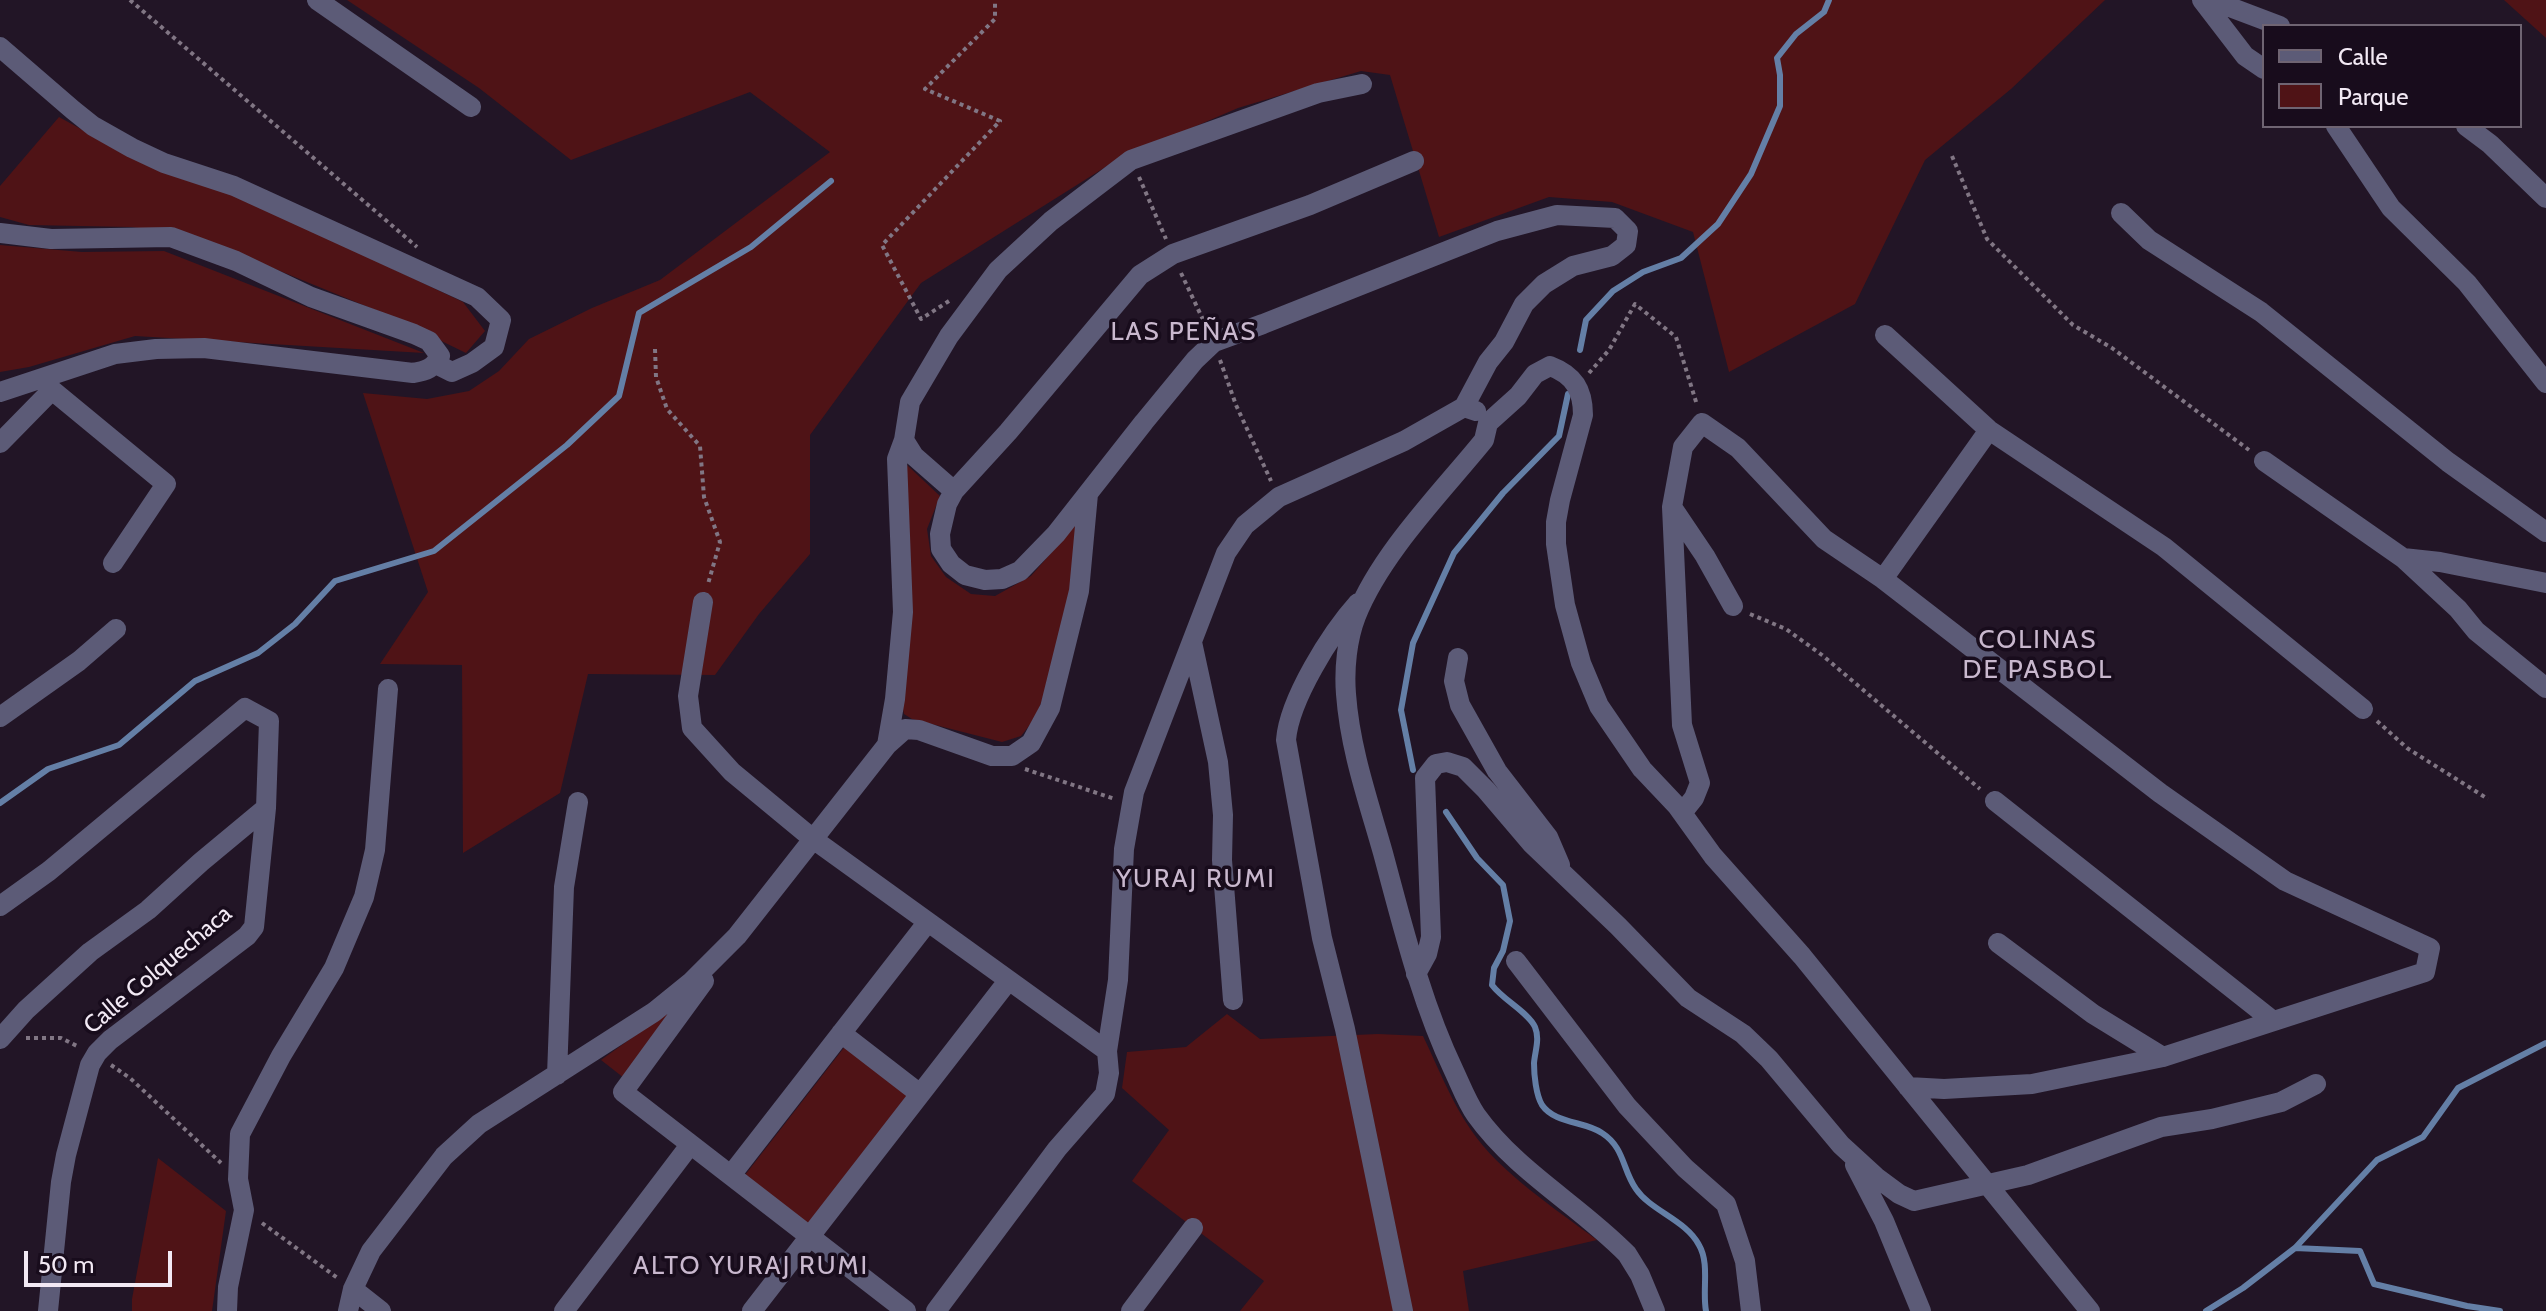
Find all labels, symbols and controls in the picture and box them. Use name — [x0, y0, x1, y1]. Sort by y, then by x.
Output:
legend — [2262, 24, 2522, 128]
text: Calle — [2338, 42, 2388, 71]
text: Parque — [2338, 82, 2408, 111]
district label: LAS PEÑAS — [1111, 316, 1257, 348]
district label: COLINAS DE PASBOL — [1963, 624, 2113, 686]
district label: YURAJ RUMI — [1116, 863, 1276, 895]
street label: Calle Colquechaca — [78, 900, 238, 1040]
scale bar — [28, 1235, 176, 1285]
text: 50 m — [38, 1250, 94, 1279]
district label: ALTO YURAJ RUMI — [633, 1250, 869, 1282]

